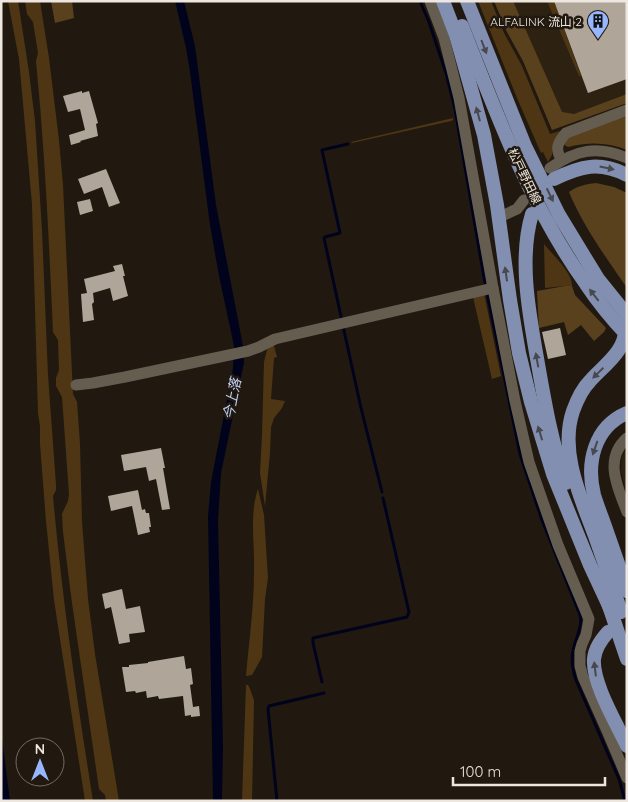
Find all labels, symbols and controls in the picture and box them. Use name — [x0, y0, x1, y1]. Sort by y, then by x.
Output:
building icon: ALFALINK 流山 2 — [586, 9, 610, 40]
place label: ALFALINK 流山 2 — [490, 14, 582, 29]
one-way arrow — [481, 39, 489, 54]
one-way arrow — [474, 107, 482, 122]
street label: 松戸野田線 — [505, 146, 545, 206]
one-way arrow — [600, 165, 616, 173]
one-way arrow — [545, 188, 554, 203]
one-way arrow — [502, 266, 510, 282]
one-way arrow — [589, 288, 599, 302]
one-way arrow — [533, 352, 541, 368]
one-way arrow — [593, 366, 605, 378]
water label: 今上落 — [219, 375, 245, 421]
one-way arrow — [536, 425, 544, 440]
one-way arrow — [591, 441, 599, 456]
one-way arrow — [591, 661, 599, 677]
north arrow — [15, 737, 65, 787]
text: N — [35, 740, 45, 758]
scale bar — [453, 754, 606, 786]
text: 100 m — [460, 762, 501, 781]

